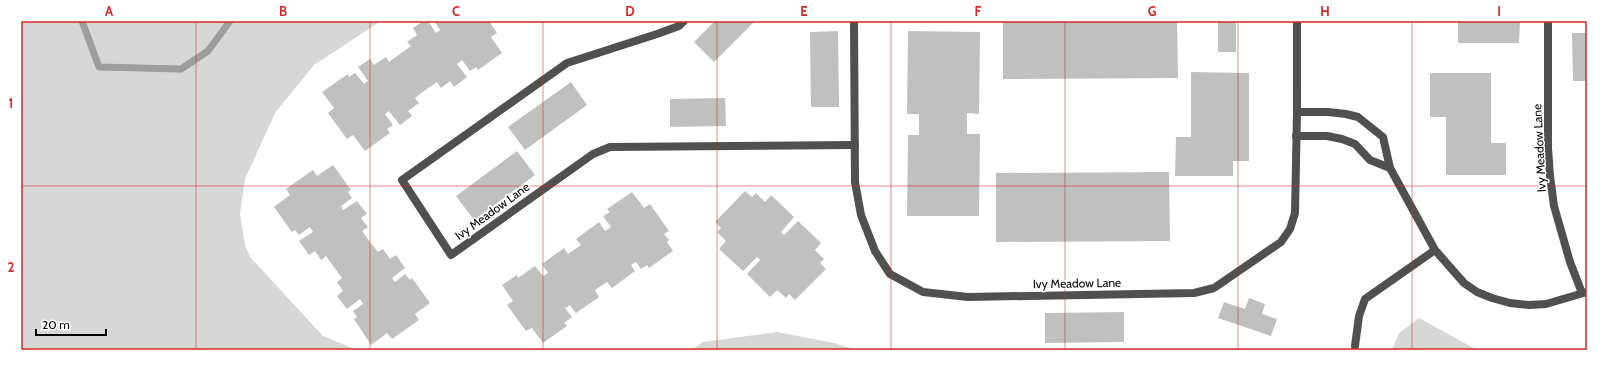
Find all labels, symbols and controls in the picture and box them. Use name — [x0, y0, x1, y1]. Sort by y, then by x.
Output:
text: A — [105, 3, 114, 19]
text: B — [279, 3, 287, 19]
text: C — [452, 3, 460, 19]
text: D — [625, 3, 635, 19]
text: E — [800, 3, 808, 19]
text: F — [975, 3, 982, 19]
text: G — [1148, 3, 1157, 19]
text: H — [1320, 3, 1330, 19]
text: I — [1497, 3, 1501, 19]
text: 1 — [9, 95, 13, 111]
street label: Ivy Meadow Lane — [1529, 103, 1549, 193]
street label: Ivy Meadow Lane — [452, 179, 532, 243]
text: 2 — [8, 259, 15, 275]
street label: Ivy Meadow Lane — [1033, 275, 1121, 291]
scale bar — [36, 311, 106, 337]
text: 20 m — [42, 317, 70, 332]

